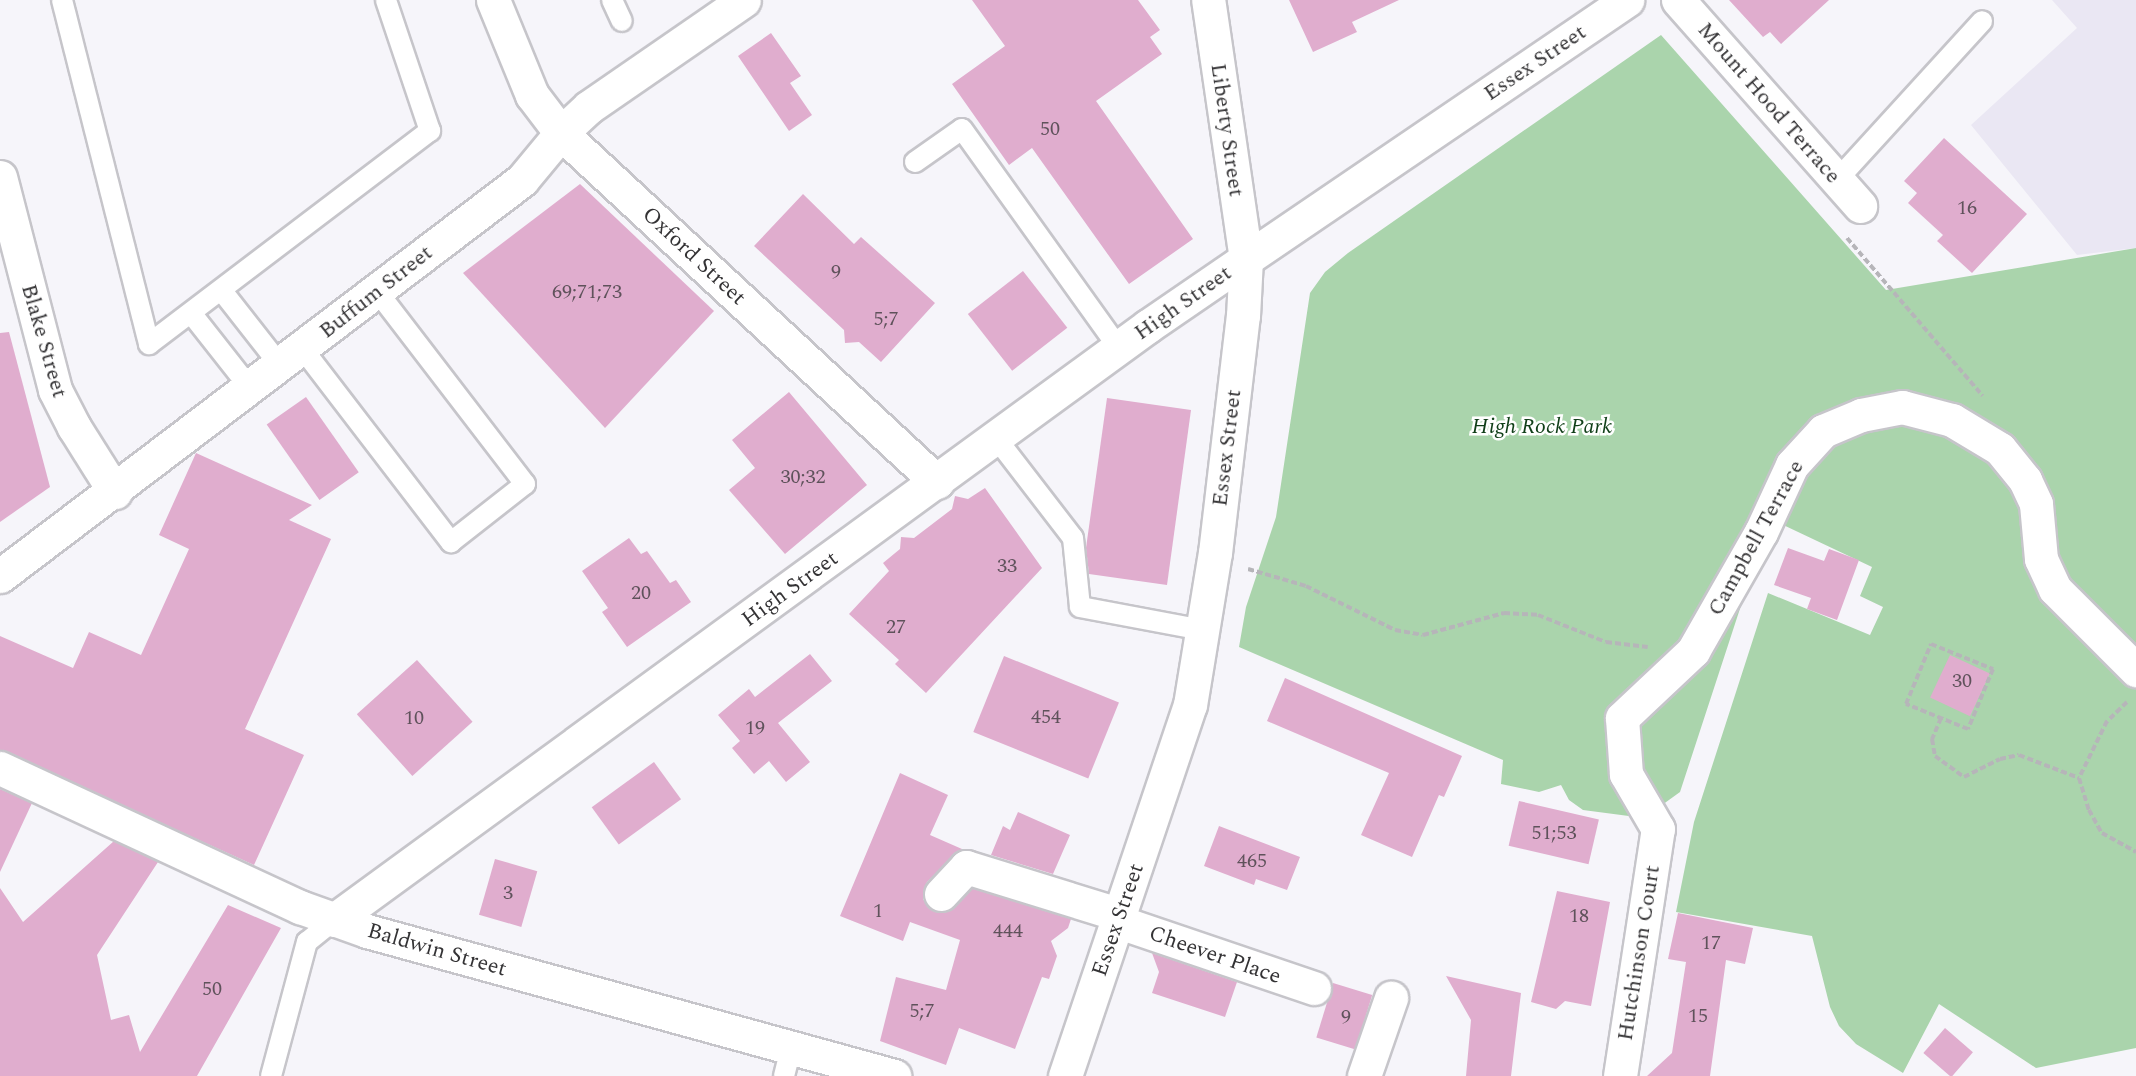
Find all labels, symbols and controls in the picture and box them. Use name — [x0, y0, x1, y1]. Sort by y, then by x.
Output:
street label: Mount Hood Terrace — [1692, 17, 1846, 189]
street label: Essex Street — [1479, 19, 1591, 107]
street label: Liberty Street — [1205, 62, 1249, 198]
house number: 50 — [1040, 117, 1060, 141]
house number: 16 — [1957, 196, 1977, 220]
street label: Oxford Street — [637, 201, 751, 311]
street label: Buffum Street — [314, 240, 438, 344]
house number: 9 — [831, 260, 841, 284]
street label: High Street — [1129, 260, 1237, 346]
house number: 69;71;73 — [552, 280, 622, 304]
street label: Blake Street — [15, 281, 73, 401]
house number: 5;7 — [874, 307, 898, 331]
street label: Essex Street — [1207, 388, 1247, 508]
park label: High Rock Park — [1472, 414, 1612, 440]
street label: Campbell Terrace — [1702, 456, 1810, 620]
house number: 30;32 — [781, 465, 825, 489]
street label: High Street — [737, 545, 843, 633]
house number: 33 — [997, 554, 1017, 578]
house number: 20 — [631, 581, 651, 605]
house number: 27 — [886, 615, 906, 639]
house number: 30 — [1952, 669, 1972, 693]
house number: 454 — [1031, 705, 1061, 729]
house number: 10 — [404, 706, 424, 730]
house number: 19 — [745, 716, 765, 740]
house number: 51;53 — [1532, 821, 1576, 845]
house number: 465 — [1237, 849, 1267, 873]
street label: Essex Street — [1086, 860, 1150, 980]
street label: Hutchinson Court — [1612, 863, 1666, 1043]
house number: 3 — [503, 881, 513, 905]
house number: 1 — [873, 899, 883, 923]
house number: 18 — [1569, 904, 1589, 928]
street label: Baldwin Street — [364, 918, 510, 982]
house number: 444 — [993, 919, 1023, 943]
street label: Cheever Place — [1145, 920, 1285, 990]
house number: 17 — [1701, 931, 1721, 955]
house number: 50 — [202, 977, 222, 1001]
house number: 5;7 — [910, 999, 934, 1023]
house number: 15 — [1688, 1004, 1708, 1028]
house number: 9 — [1341, 1005, 1351, 1029]

